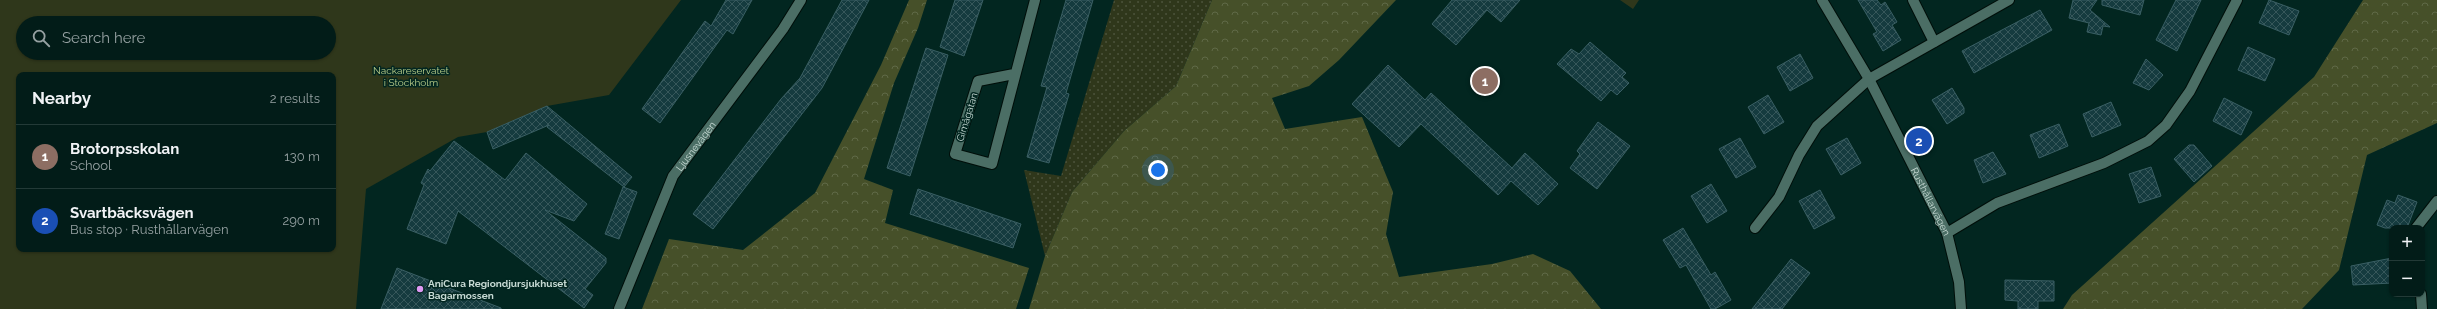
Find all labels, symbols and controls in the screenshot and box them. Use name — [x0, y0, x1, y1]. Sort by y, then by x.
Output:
search box — [16, 16, 336, 60]
icon: search — [30, 27, 52, 49]
text: Search here — [62, 29, 145, 47]
park label: Nackareservatet i Stockholm — [373, 65, 450, 88]
pin: 1 — [1472, 66, 1498, 96]
text: Nearby — [32, 88, 91, 108]
text: 2 results — [270, 91, 320, 106]
street label: Gimågatan — [954, 91, 980, 143]
street label: Ljusnevägen — [673, 119, 718, 173]
pin: 2 — [1906, 126, 1932, 156]
text: Brotorpsskolan — [70, 140, 179, 158]
text: 1 — [42, 149, 48, 164]
text: 130 m — [284, 149, 320, 164]
text: School — [70, 158, 112, 173]
your location — [1148, 160, 1168, 180]
street label: Rusthållarvägen — [1909, 165, 1953, 237]
text: Svartbäcksvägen — [70, 204, 194, 222]
text: 2 — [41, 213, 49, 228]
text: 290 m — [282, 213, 320, 228]
text: Bus stop · Rusthållarvägen — [70, 222, 229, 237]
map controls — [2389, 225, 2425, 297]
button: + — [2389, 225, 2425, 261]
button: − — [2389, 261, 2425, 297]
place label: AniCura Regiondjursjukhuset Bagarmossen — [428, 278, 567, 301]
marker: AniCura Regiondjursjukhuset Bagarmossen — [415, 284, 425, 294]

